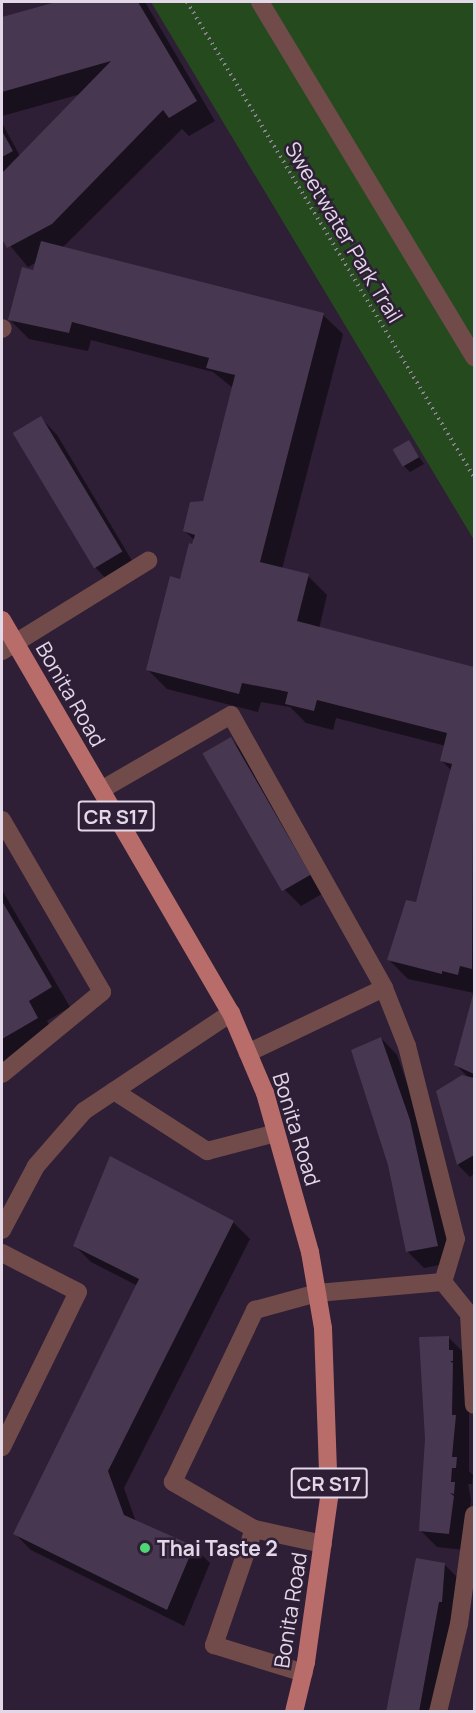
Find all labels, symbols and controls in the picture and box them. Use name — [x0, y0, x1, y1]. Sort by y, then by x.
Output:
street label: Sweetwater Park Trail — [280, 137, 408, 327]
street label: Bonita Road — [31, 637, 111, 751]
road number: CR S17 — [77, 799, 155, 833]
street label: Bonita Road — [268, 1070, 326, 1188]
road number: CR S17 — [290, 1466, 368, 1500]
place label: Thai Taste 2 — [157, 1535, 278, 1561]
marker: Thai Taste 2 — [138, 1541, 152, 1555]
street label: Bonita Road — [268, 1550, 312, 1670]

